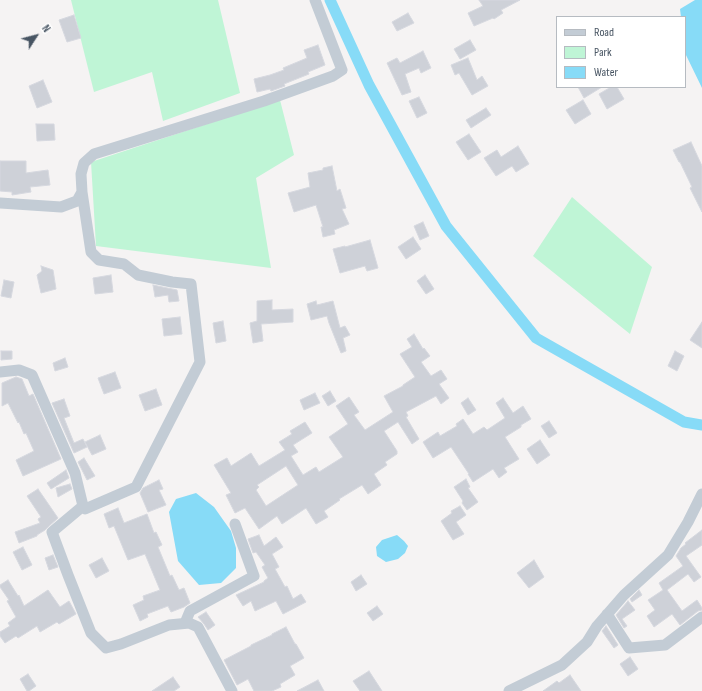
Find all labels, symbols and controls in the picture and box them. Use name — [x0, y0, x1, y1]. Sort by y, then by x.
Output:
north arrow — [16, 16, 56, 56]
legend — [556, 16, 686, 88]
text: N — [39, 22, 53, 35]
text: Road — [594, 25, 614, 40]
text: Park — [594, 45, 612, 60]
text: Water — [594, 65, 618, 80]

